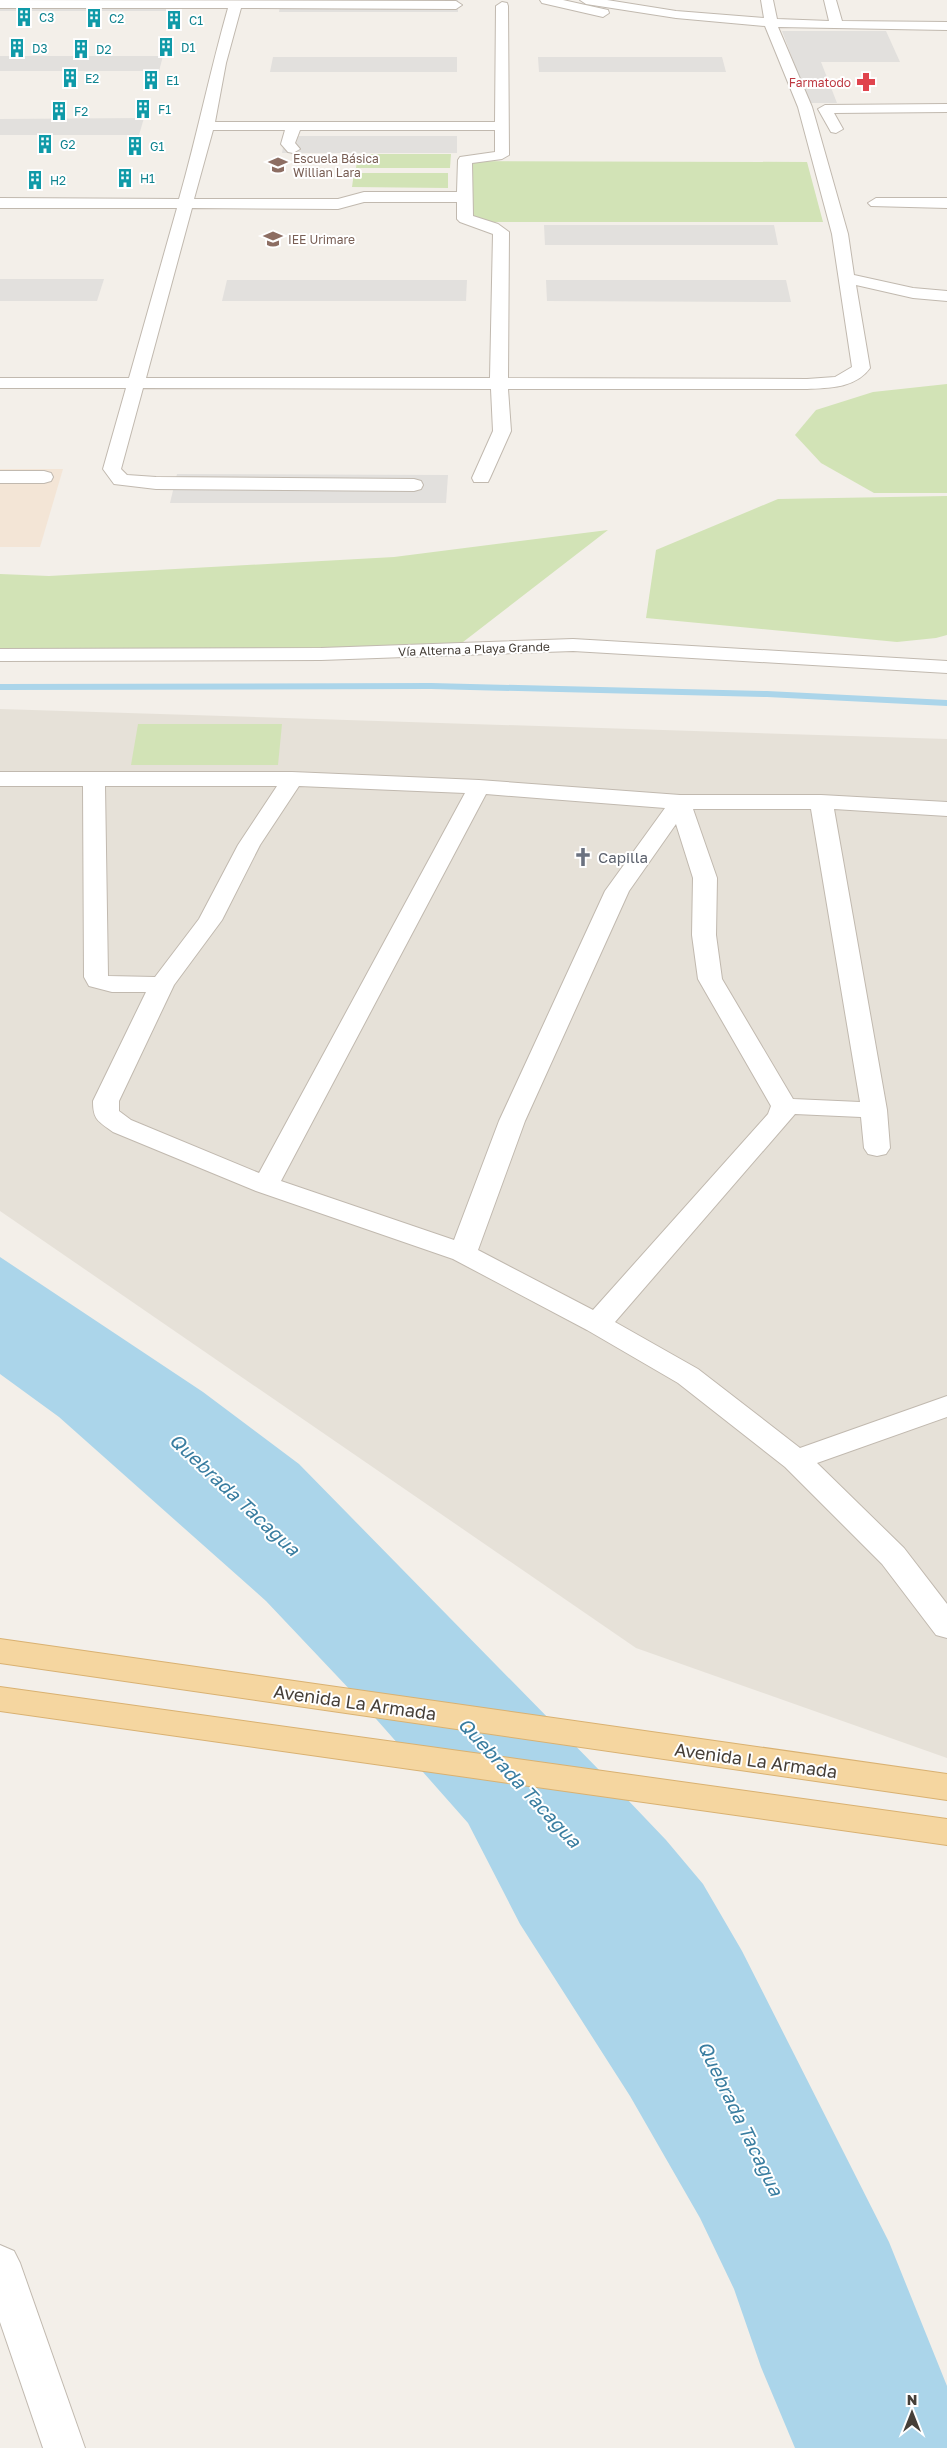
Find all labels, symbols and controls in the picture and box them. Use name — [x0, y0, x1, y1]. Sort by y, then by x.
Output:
building icon: C3 — [13, 6, 35, 28]
building icon: C2 — [83, 7, 105, 29]
building icon: C1 — [163, 9, 185, 31]
place label: C3 — [39, 10, 54, 25]
place label: C2 — [109, 11, 124, 26]
place label: C1 — [189, 13, 203, 28]
building icon: D1 — [155, 36, 177, 58]
building icon: D3 — [6, 37, 28, 59]
building icon: D2 — [70, 38, 92, 60]
place label: D1 — [181, 40, 195, 55]
place label: D3 — [32, 41, 47, 56]
place label: D2 — [96, 42, 111, 57]
building icon: E2 — [59, 67, 81, 89]
building icon: E1 — [140, 69, 162, 91]
place label: E2 — [85, 71, 99, 86]
pharmacy icon: Farmatodo — [855, 71, 877, 93]
place label: E1 — [166, 73, 179, 88]
place label: Farmatodo — [789, 75, 851, 90]
building icon: F1 — [132, 98, 154, 120]
building icon: F2 — [48, 100, 70, 122]
place label: F1 — [158, 102, 171, 117]
place label: F2 — [74, 104, 88, 119]
building icon: G2 — [34, 133, 56, 155]
building icon: G1 — [124, 135, 146, 157]
place label: G2 — [60, 137, 75, 152]
place label: G1 — [150, 139, 164, 154]
place label: Escuela Básica Willian Lara — [293, 151, 379, 180]
school or university icon: Escuela Básica Willian Lara — [267, 154, 289, 176]
building icon: H1 — [114, 167, 136, 189]
building icon: H2 — [24, 169, 46, 191]
place label: H1 — [140, 171, 155, 186]
place label: H2 — [50, 173, 66, 188]
school or university icon: IEE Urimare — [262, 228, 284, 250]
place label: IEE Urimare — [288, 232, 355, 247]
street label: Vía Alterna a Playa Grande — [398, 639, 550, 659]
church icon: Capilla — [572, 846, 594, 868]
place label: Capilla — [598, 848, 648, 866]
water label: Quebrada Tacagua — [165, 1428, 306, 1561]
street label: Avenida La Armada — [272, 1680, 438, 1724]
water label: Quebrada Tacagua — [454, 1712, 587, 1853]
street label: Avenida La Armada — [673, 1738, 839, 1782]
water label: Quebrada Tacagua — [694, 2037, 789, 2200]
north arrow — [887, 2388, 937, 2438]
text: N — [907, 2391, 917, 2408]

